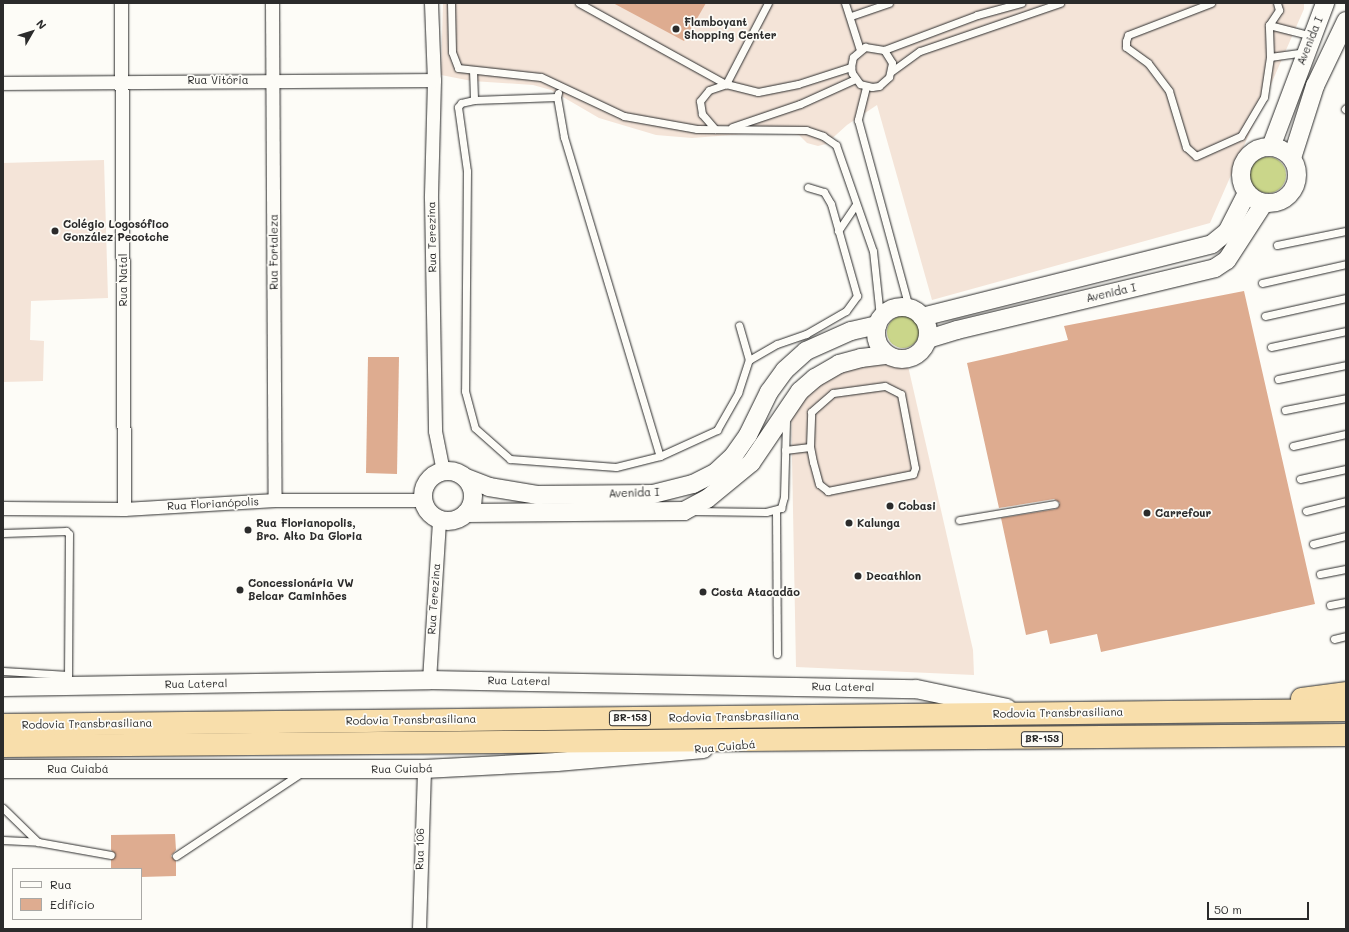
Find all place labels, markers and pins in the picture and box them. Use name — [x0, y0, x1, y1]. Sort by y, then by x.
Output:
place label: Flamboyant Shopping Center — [684, 16, 777, 42]
marker: Flamboyant Shopping Center — [671, 24, 681, 34]
place label: Colégio Logosófico González Pecotche — [63, 218, 169, 244]
marker: Colégio Logosófico González Pecotche — [50, 226, 60, 236]
place label: Cobasi — [898, 499, 936, 513]
marker: Cobasi — [885, 501, 895, 511]
place label: Carrefour — [1155, 506, 1211, 520]
marker: Carrefour — [1142, 508, 1152, 518]
place label: Kalunga — [857, 516, 900, 530]
place label: Rua Florianopolis, Bro. Alto Da Gloria — [256, 517, 362, 543]
marker: Kalunga — [844, 518, 854, 528]
marker: Rua Florianopolis, Bro. Alto Da Gloria — [243, 525, 253, 535]
place label: Decathlon — [866, 569, 921, 583]
marker: Decathlon — [853, 571, 863, 581]
place label: Concessionária VW Belcar Caminhões — [248, 577, 354, 603]
marker: Concessionária VW Belcar Caminhões — [235, 585, 245, 595]
place label: Costa Atacadão — [711, 585, 800, 599]
marker: Costa Atacadão — [698, 587, 708, 597]

